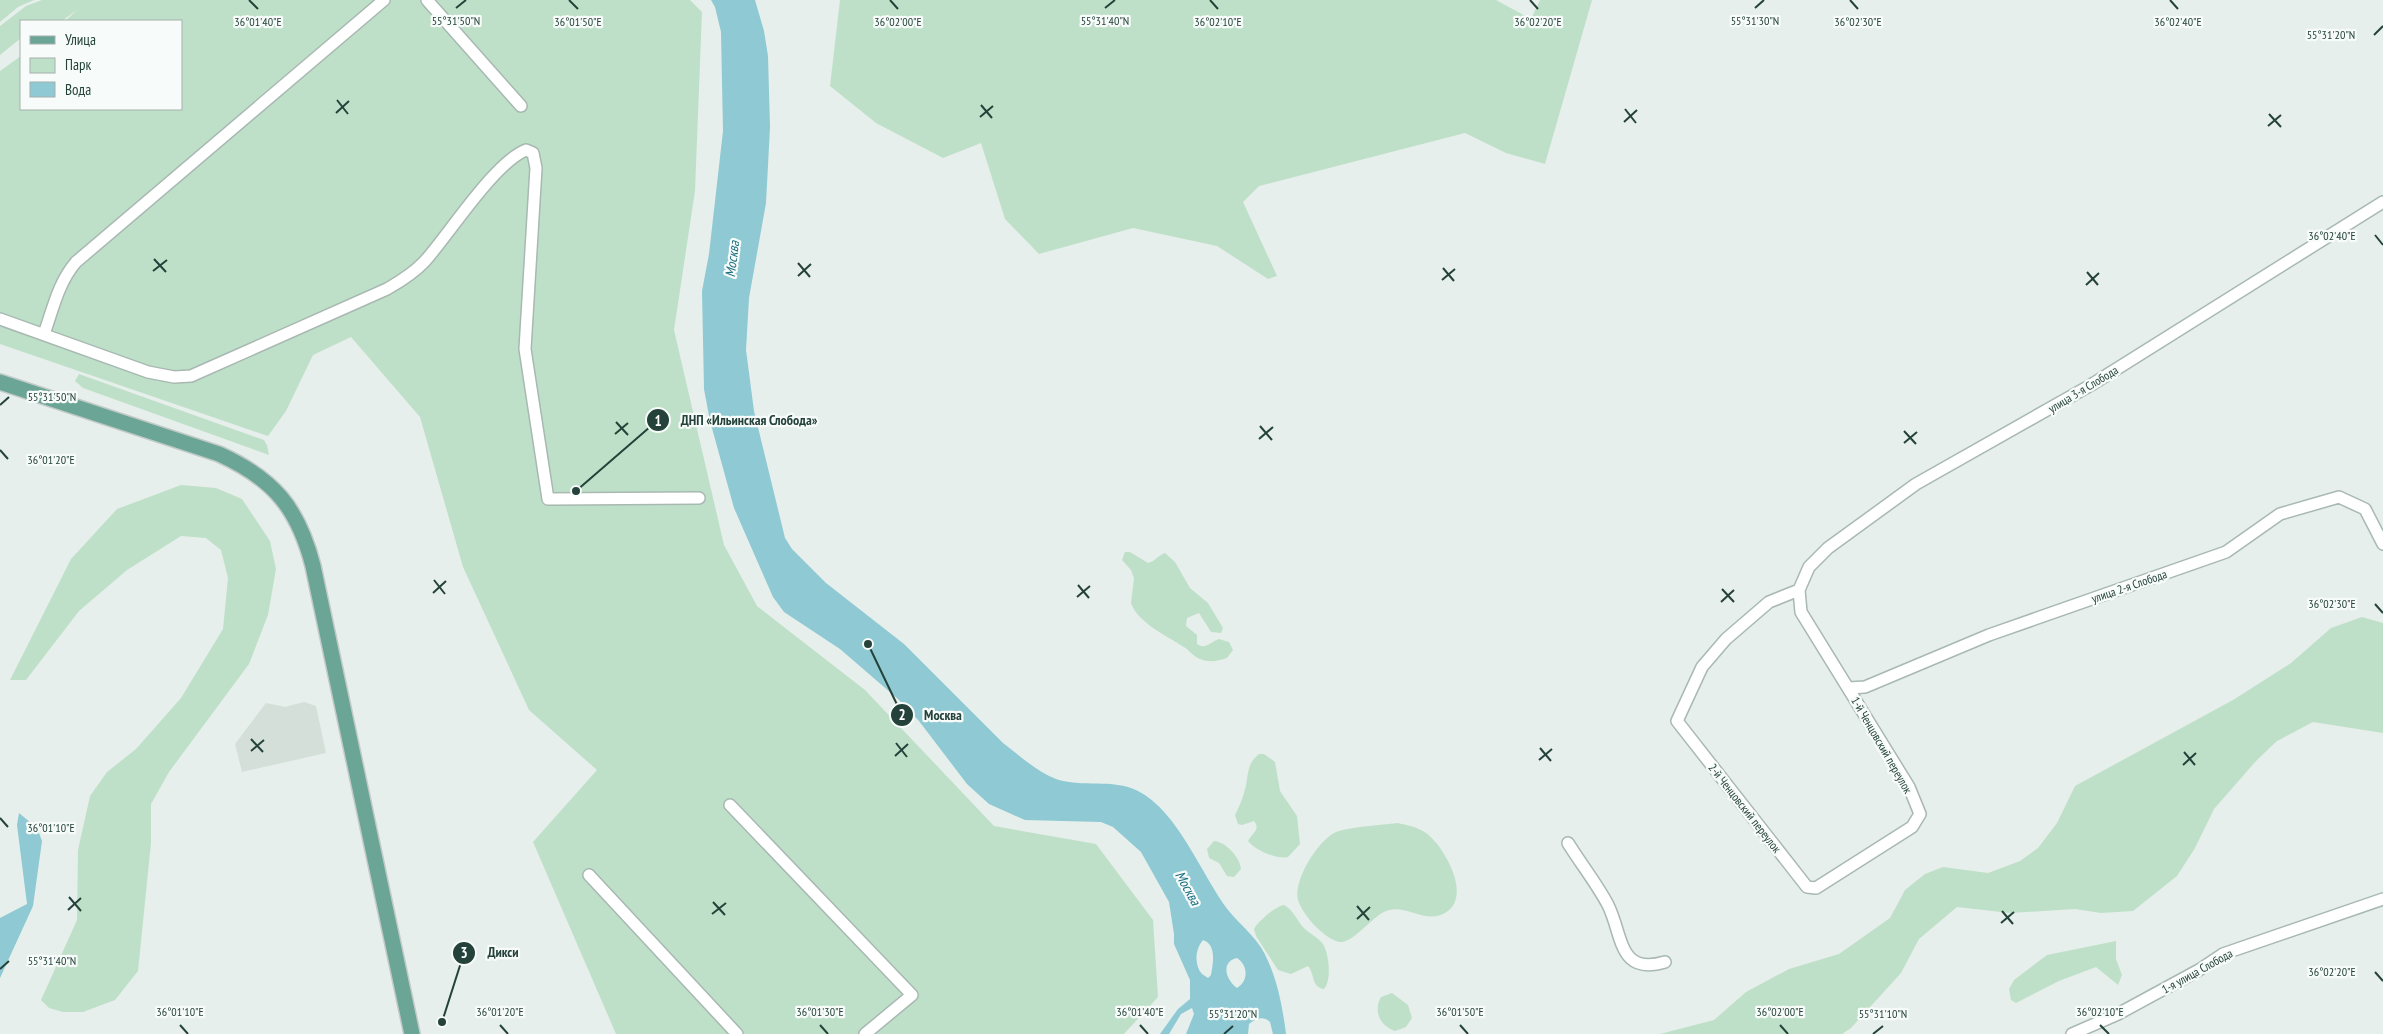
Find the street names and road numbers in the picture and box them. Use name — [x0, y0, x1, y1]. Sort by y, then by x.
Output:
street label: улица 3-я Слобода — [2045, 362, 2121, 416]
street label: улица 2-я Слобода — [2089, 566, 2169, 606]
street label: 1-й Ченцовский переулок — [1848, 694, 1916, 796]
street label: 2-й Ченцовский переулок — [1705, 760, 1785, 856]
street label: 1-я улица Слобода — [2159, 945, 2235, 997]

